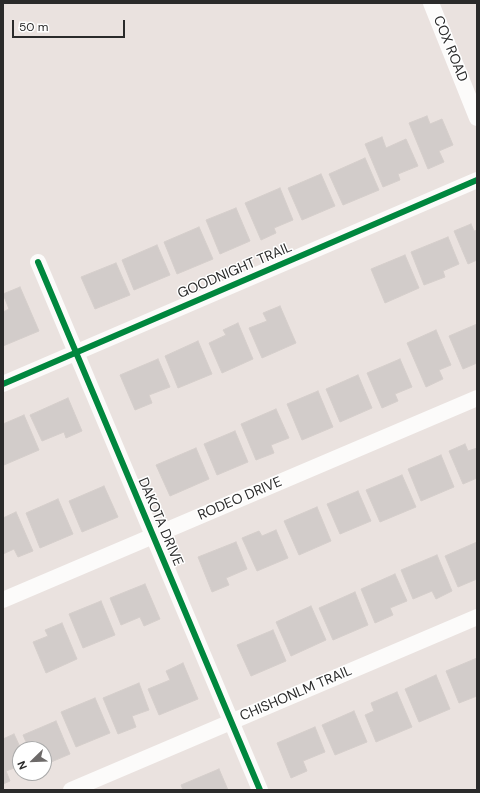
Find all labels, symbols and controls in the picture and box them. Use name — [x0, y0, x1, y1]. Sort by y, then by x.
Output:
scale bar — [14, 12, 127, 38]
street label: COX ROAD — [429, 14, 471, 84]
text: 50 m — [19, 19, 48, 35]
street label: GOODNIGHT TRAIL — [175, 239, 295, 303]
street label: RODEO DRIVE — [195, 474, 285, 524]
street label: DAKOTA DRIVE — [134, 475, 186, 569]
street label: CHISHONLM TRAIL — [237, 663, 355, 725]
north arrow — [12, 741, 52, 781]
text: N — [14, 759, 30, 772]

